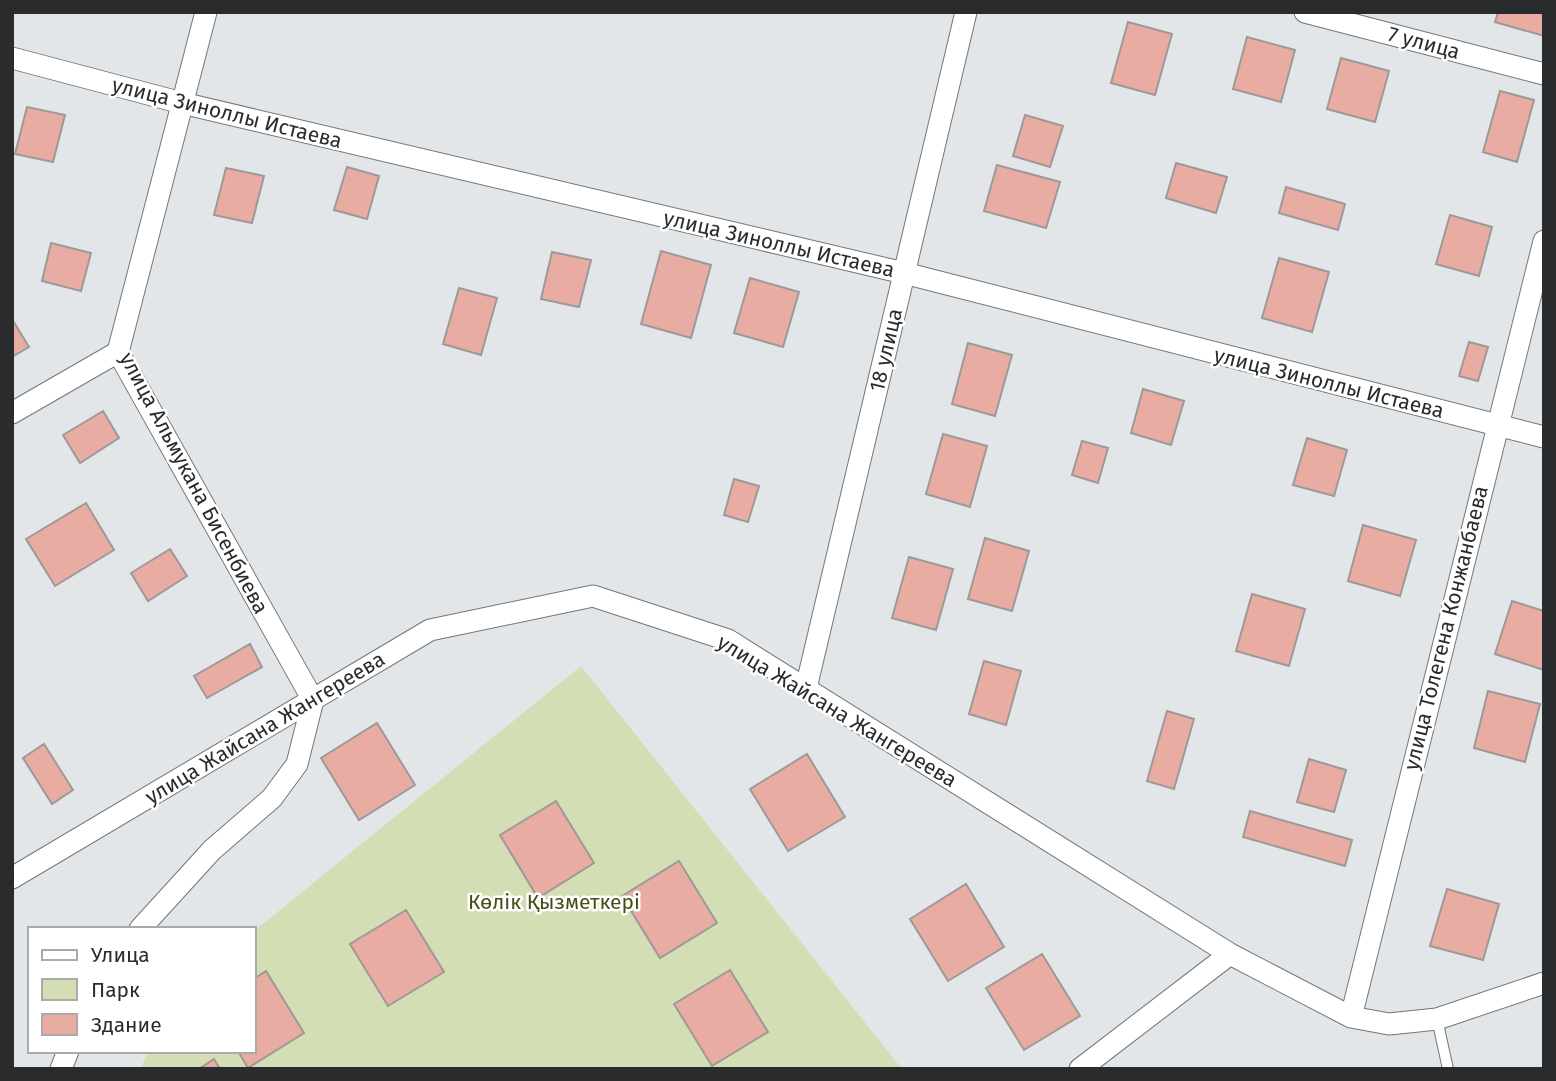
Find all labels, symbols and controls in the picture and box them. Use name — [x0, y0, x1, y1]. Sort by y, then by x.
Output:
street label: 7 улица — [1385, 21, 1463, 65]
street label: улица Зиноллы Истаева — [109, 72, 345, 154]
street label: улица Зиноллы Истаева — [661, 205, 897, 283]
street label: 18 улица — [864, 306, 908, 394]
street label: улица Зиноллы Истаева — [1211, 342, 1447, 424]
street label: улица Альмукана Бисенбиева — [114, 348, 274, 618]
street label: улица Толегена Конжанбаева — [1398, 483, 1494, 773]
street label: улица Жайсана Жангереева — [712, 629, 962, 793]
street label: улица Жайсана Жангереева — [140, 646, 390, 810]
park label: Көлік Қызметкері — [468, 889, 640, 915]
legend — [28, 927, 256, 1053]
text: Улица — [91, 942, 150, 968]
text: Парк — [91, 977, 140, 1003]
text: Здание — [91, 1012, 162, 1038]

